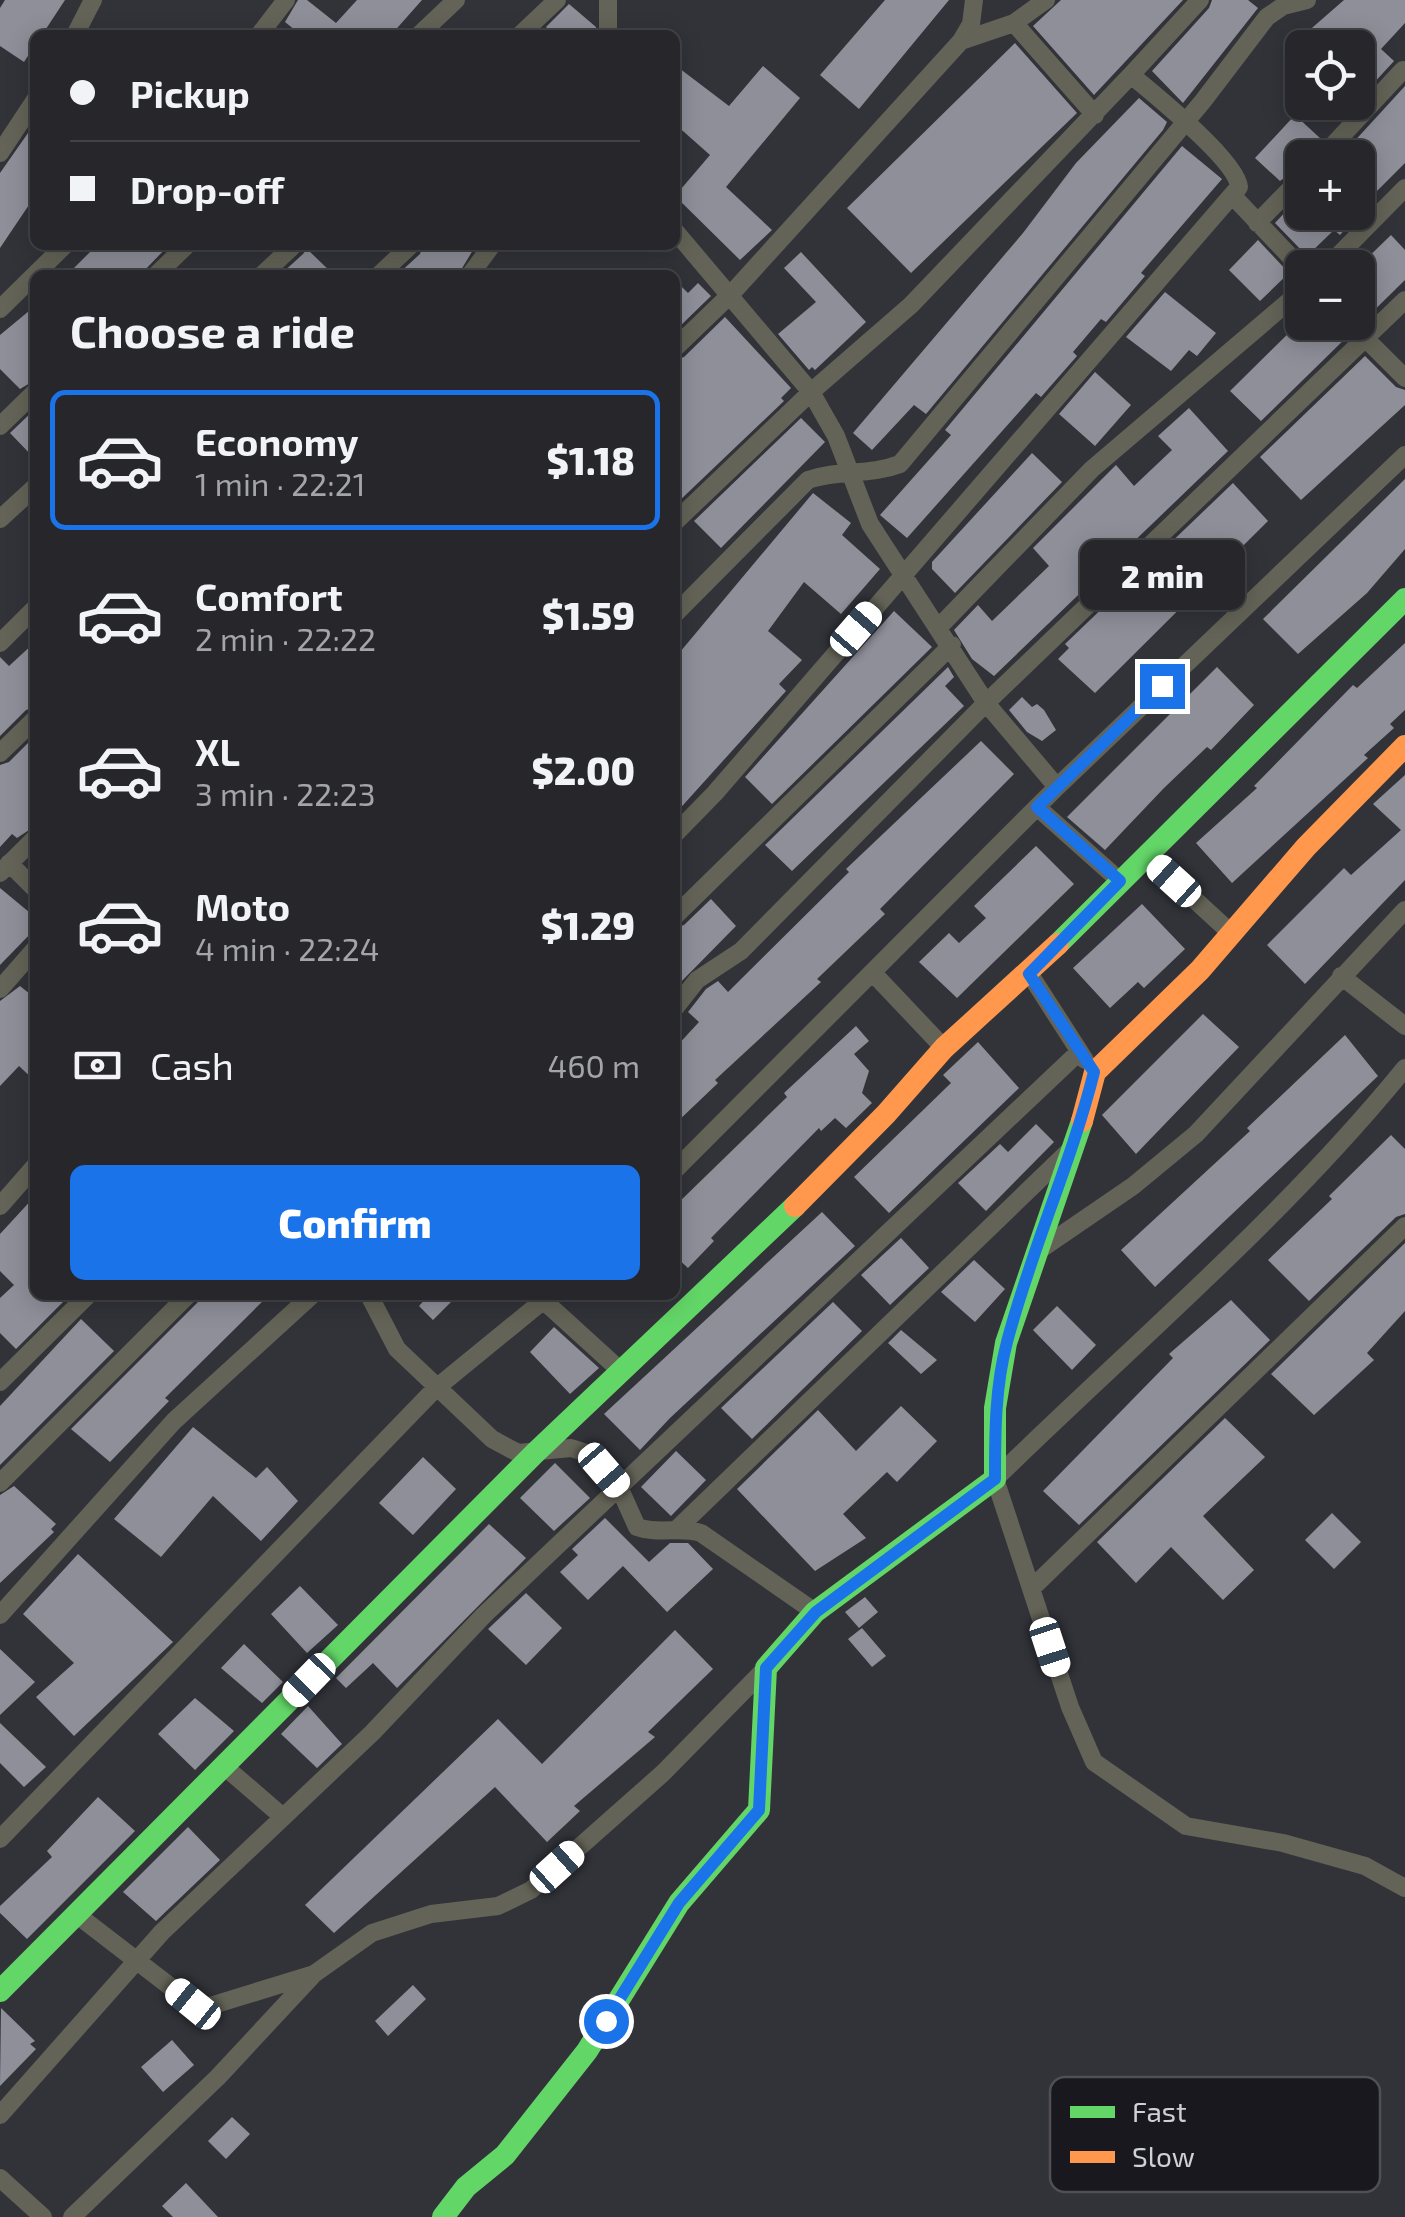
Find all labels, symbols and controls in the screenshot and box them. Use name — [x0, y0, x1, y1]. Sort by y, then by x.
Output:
map controls — [1285, 30, 1375, 340]
button: locate — [1285, 30, 1375, 120]
text: Pickup — [130, 70, 250, 116]
button: + — [1285, 140, 1375, 230]
text: Drop-off — [130, 166, 284, 212]
button: − — [1285, 250, 1375, 340]
text: Choose a ride — [70, 303, 355, 357]
icon: car — [75, 415, 165, 505]
text: Economy — [195, 418, 359, 464]
text: $1.18 — [546, 437, 635, 483]
text: 1 min · 22:21 — [195, 464, 366, 502]
callout: 2 min — [1080, 541, 1244, 611]
text: 2 min — [1121, 556, 1204, 594]
icon: car — [75, 570, 165, 660]
text: Comfort — [195, 573, 343, 619]
text: $1.59 — [542, 592, 635, 638]
car — [825, 597, 887, 661]
text: 2 min · 22:22 — [195, 619, 376, 657]
route end — [1140, 664, 1185, 709]
icon: car — [75, 725, 165, 815]
text: XL — [195, 728, 240, 774]
text: $2.00 — [532, 747, 635, 793]
text: 3 min · 22:23 — [195, 774, 376, 812]
car — [1142, 850, 1206, 912]
icon: car — [75, 880, 165, 970]
text: Moto — [195, 883, 290, 929]
text: $1.29 — [541, 902, 635, 948]
text: 4 min · 22:24 — [195, 929, 379, 967]
icon: cash — [70, 1038, 125, 1093]
text: Cash — [150, 1042, 234, 1088]
text: 460 m — [548, 1046, 640, 1084]
button: Confirm — [70, 1165, 640, 1280]
car — [573, 1438, 635, 1502]
car — [1026, 1614, 1074, 1680]
car — [277, 1648, 341, 1712]
car — [525, 1836, 589, 1898]
car — [160, 1973, 226, 2035]
route start — [584, 1999, 629, 2044]
legend — [1050, 2077, 1380, 2192]
text: Fast — [1132, 2094, 1187, 2128]
text: Slow — [1132, 2139, 1195, 2173]

